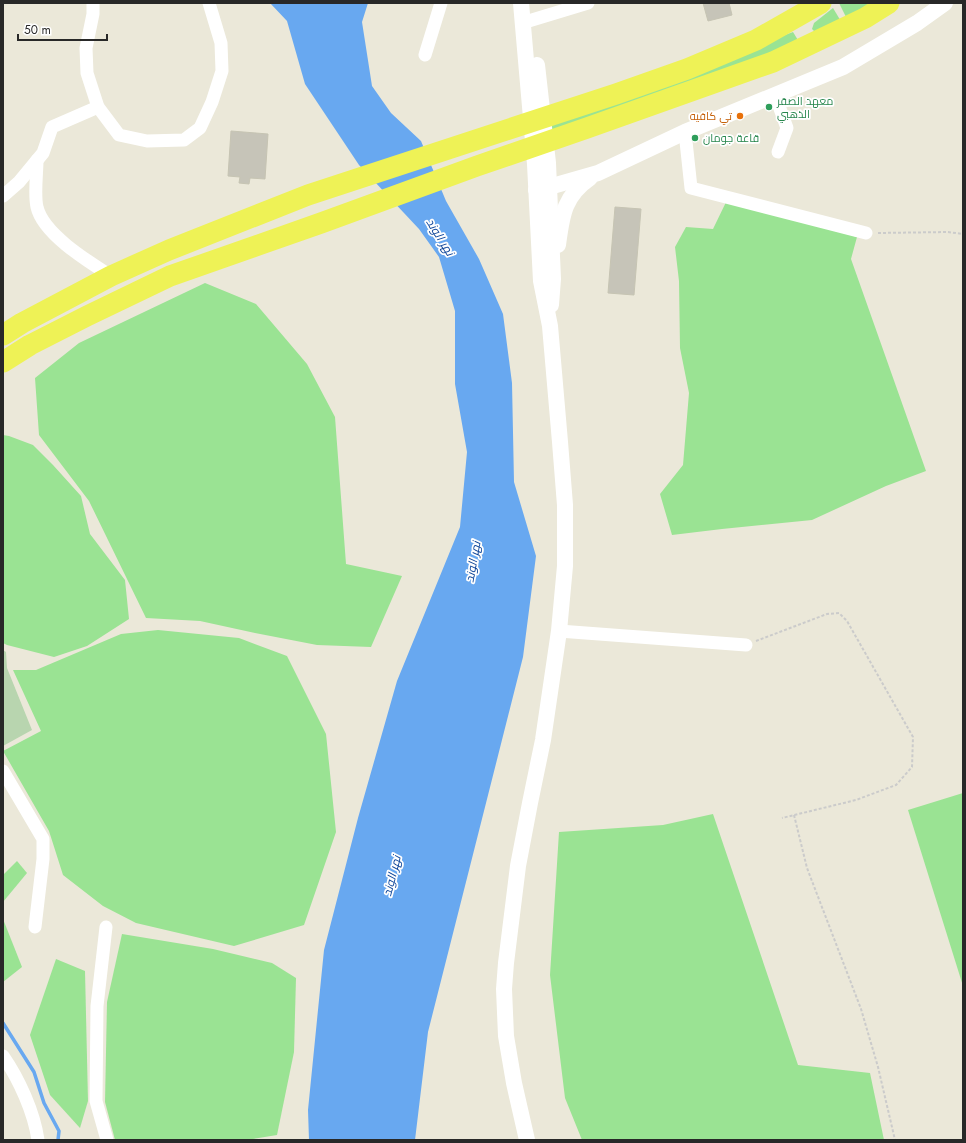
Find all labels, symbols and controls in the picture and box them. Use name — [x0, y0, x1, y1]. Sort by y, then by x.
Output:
scale bar — [18, 16, 107, 42]
text: 50 m — [24, 21, 51, 39]
place label: معهد الصقر الذهبي — [776, 93, 833, 123]
marker: معهد الصقر الذهبي — [764, 102, 774, 112]
place label: تي كافيه — [690, 108, 732, 125]
marker: تي كافيه — [735, 111, 745, 121]
place label: قاعة جومان — [703, 130, 759, 146]
marker: قاعة جومان — [690, 133, 700, 143]
water label: نهر الوند — [421, 215, 460, 261]
water label: نهر الوند — [461, 538, 486, 584]
water label: نهر الوند — [378, 852, 406, 898]

